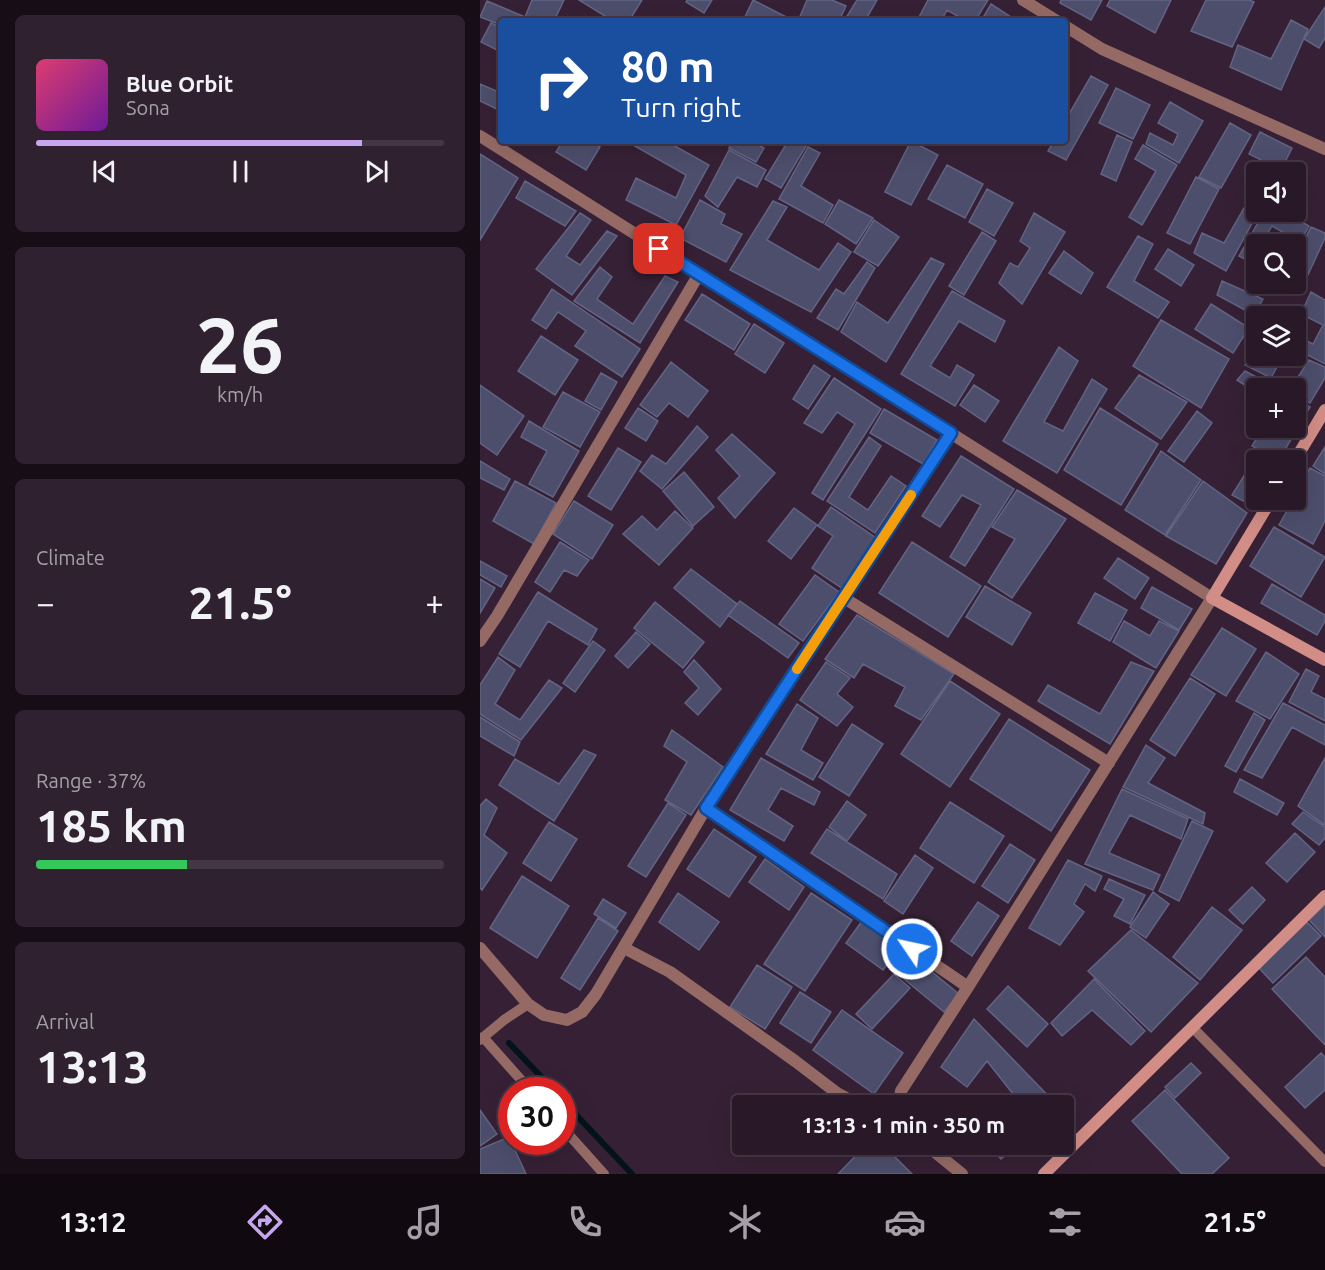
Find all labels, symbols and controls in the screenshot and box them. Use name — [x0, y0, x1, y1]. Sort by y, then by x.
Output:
icon: right — [522, 42, 600, 120]
text: 80 m — [621, 43, 715, 90]
text: Blue Orbit — [126, 71, 233, 96]
text: Turn right — [621, 92, 741, 122]
text: Sona — [126, 96, 170, 119]
icon: previous — [88, 155, 121, 188]
icon: pause — [224, 155, 257, 188]
icon: next — [360, 155, 393, 188]
map controls — [1246, 162, 1306, 510]
button: sound — [1246, 162, 1306, 222]
pin — [633, 223, 684, 274]
icon: arrive — [642, 232, 675, 265]
button: search — [1246, 234, 1306, 294]
text: 26 — [196, 300, 284, 388]
button: layers — [1246, 306, 1306, 366]
button: + — [1246, 378, 1306, 438]
text: km/h — [217, 383, 263, 406]
button: − — [1246, 450, 1306, 510]
text: Climate — [36, 546, 105, 569]
text: 21.5° — [188, 577, 292, 628]
text: − — [36, 584, 55, 621]
text: + — [425, 584, 444, 621]
text: Range · 37% — [36, 769, 146, 792]
text: 185 km — [36, 800, 187, 851]
position arrow — [880, 917, 944, 981]
text: Arrival — [36, 1010, 94, 1033]
text: 13:13 — [36, 1041, 149, 1092]
speed limit sign: 30 — [498, 1077, 576, 1155]
text: 13:13 · 1 min · 350 m — [801, 1112, 1005, 1137]
icon: directions — [244, 1201, 286, 1243]
icon: music — [404, 1201, 446, 1243]
icon: phone — [564, 1201, 606, 1243]
icon: climate — [724, 1201, 766, 1243]
icon: car — [884, 1201, 926, 1243]
icon: filters — [1044, 1201, 1086, 1243]
text: 13:12 — [59, 1207, 127, 1237]
text: 21.5° — [1204, 1207, 1266, 1237]

